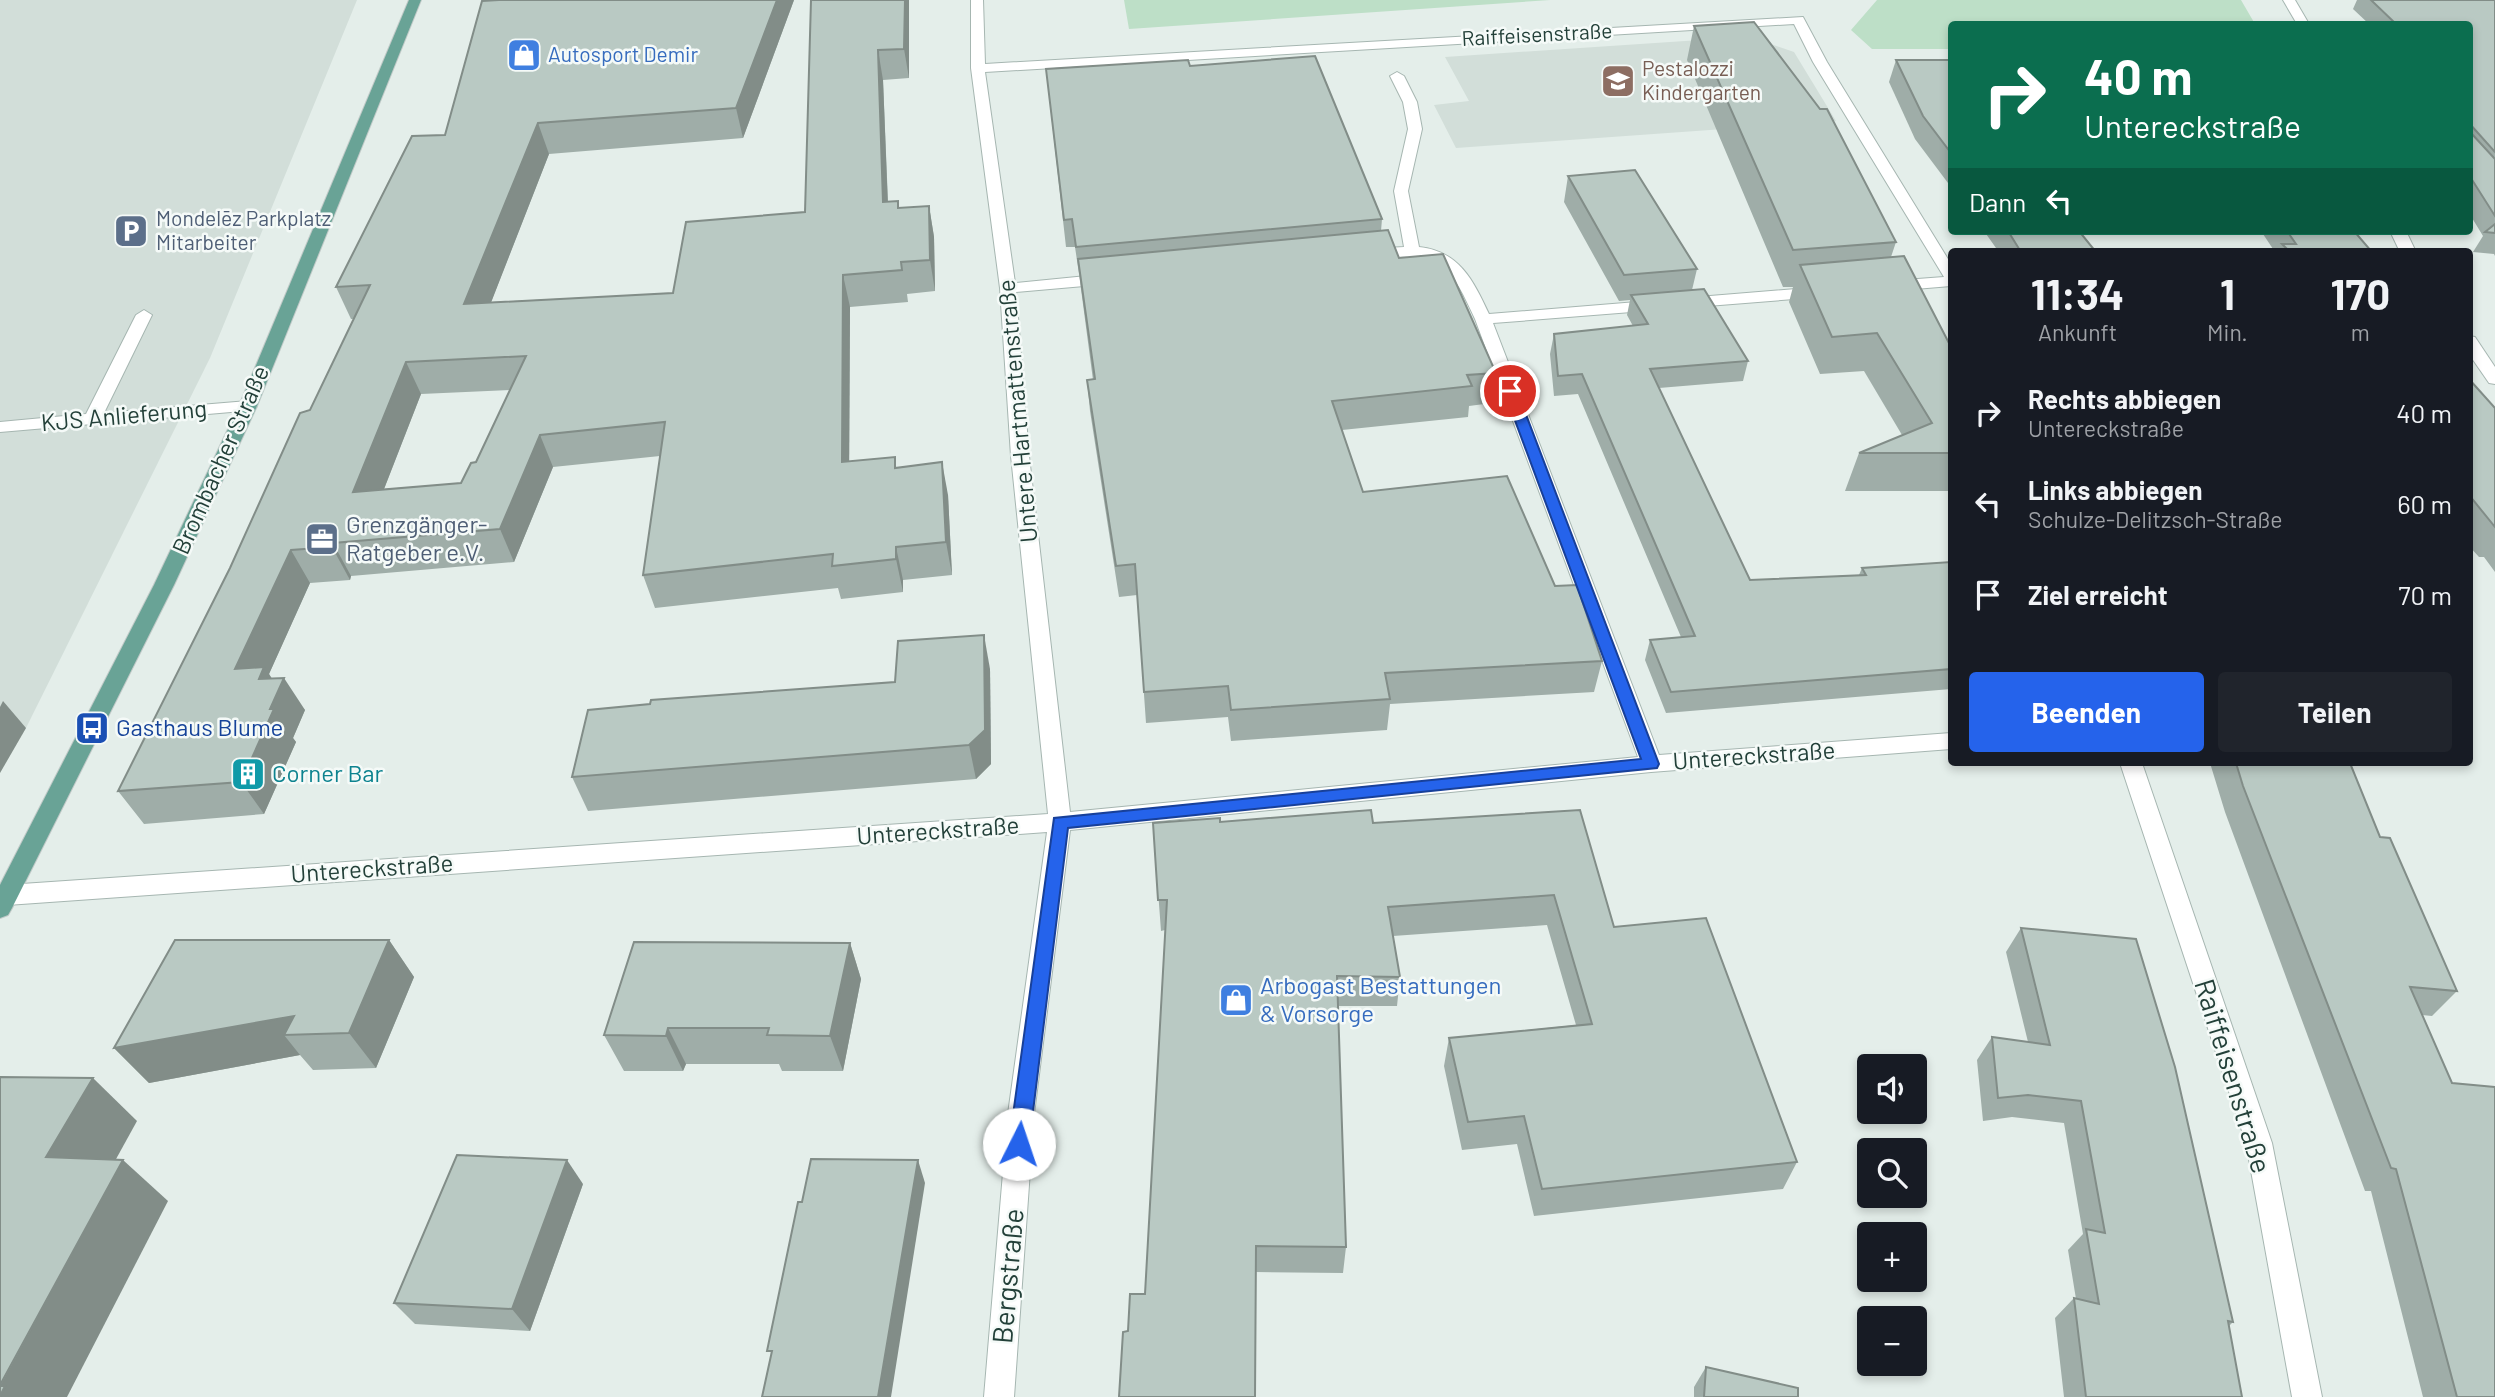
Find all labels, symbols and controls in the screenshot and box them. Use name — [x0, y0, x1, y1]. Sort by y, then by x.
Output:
street label: Raiffeisenstraße — [1461, 17, 1613, 50]
shop icon: Autosport Demir — [505, 36, 543, 74]
place label: Autosport Demir — [548, 41, 698, 66]
text: 40 m — [2084, 46, 2192, 105]
icon: right — [1969, 49, 2060, 140]
place label: Pestalozzi Kindergarten — [1642, 55, 1761, 104]
school or university icon: Pestalozzi Kindergarten — [1599, 62, 1637, 100]
text: Untereckstraße — [2084, 106, 2301, 144]
icon: left — [2040, 182, 2078, 220]
text: Dann — [1969, 186, 2026, 217]
place label: Mondelēz Parkplatz Mitarbeiter — [156, 205, 331, 254]
parking icon: Mondelēz Parkplatz Mitarbeiter — [112, 212, 150, 250]
text: 11:34 — [2031, 268, 2124, 318]
text: 1 — [2220, 268, 2235, 318]
text: 170 — [2331, 268, 2390, 318]
street label: Untere Hartmattenstraße — [991, 278, 1042, 544]
text: Ankunft — [2038, 318, 2117, 346]
text: Min. — [2207, 318, 2248, 346]
text: m — [2351, 318, 2370, 346]
street label: Brombacher Straße — [165, 361, 274, 558]
pin — [1480, 361, 1540, 421]
icon: arrive — [1491, 372, 1529, 410]
text: Rechts abbiegen — [2028, 383, 2221, 414]
street label: KJS Anlieferung — [40, 393, 208, 436]
icon: right — [1969, 394, 2007, 432]
text: 40 m — [2396, 397, 2452, 428]
text: Untereckstraße — [2028, 414, 2184, 442]
text: Links abbiegen — [2028, 474, 2202, 505]
icon: left — [1969, 485, 2007, 523]
text: 60 m — [2397, 488, 2452, 519]
text: Schulze-Delitzsch-Straße — [2028, 505, 2282, 533]
place label: Grenzgänger- Ratgeber e.V. — [346, 509, 487, 566]
office icon: Grenzgänger- Ratgeber e.V. — [303, 520, 341, 558]
icon: arrive — [1969, 576, 2007, 614]
text: Ziel erreicht — [2028, 579, 2168, 610]
text: 70 m — [2398, 579, 2452, 610]
button: Beenden — [1969, 672, 2204, 752]
button: Teilen — [2218, 672, 2452, 752]
bus stop icon: Gasthaus Blume — [73, 709, 111, 747]
place label: Gasthaus Blume — [116, 712, 283, 741]
street label: Untereckstraße — [1672, 734, 1836, 775]
building icon: Corner Bar — [229, 755, 267, 793]
place label: Corner Bar — [272, 758, 384, 787]
street label: Untereckstraße — [856, 809, 1020, 850]
street label: Untereckstraße — [290, 847, 454, 888]
place label: Arbogast Bestattungen & Vorsorge — [1260, 970, 1501, 1027]
street label: Raiffeisenstraße — [2188, 974, 2280, 1177]
shop icon: Arbogast Bestattungen & Vorsorge — [1217, 981, 1255, 1019]
map controls — [1857, 1054, 1927, 1376]
button: sound — [1857, 1054, 1927, 1124]
position arrow — [982, 1107, 1056, 1181]
button: search — [1857, 1138, 1927, 1208]
street label: Bergstraße — [984, 1207, 1030, 1345]
button: + — [1857, 1222, 1927, 1292]
button: − — [1857, 1306, 1927, 1376]

